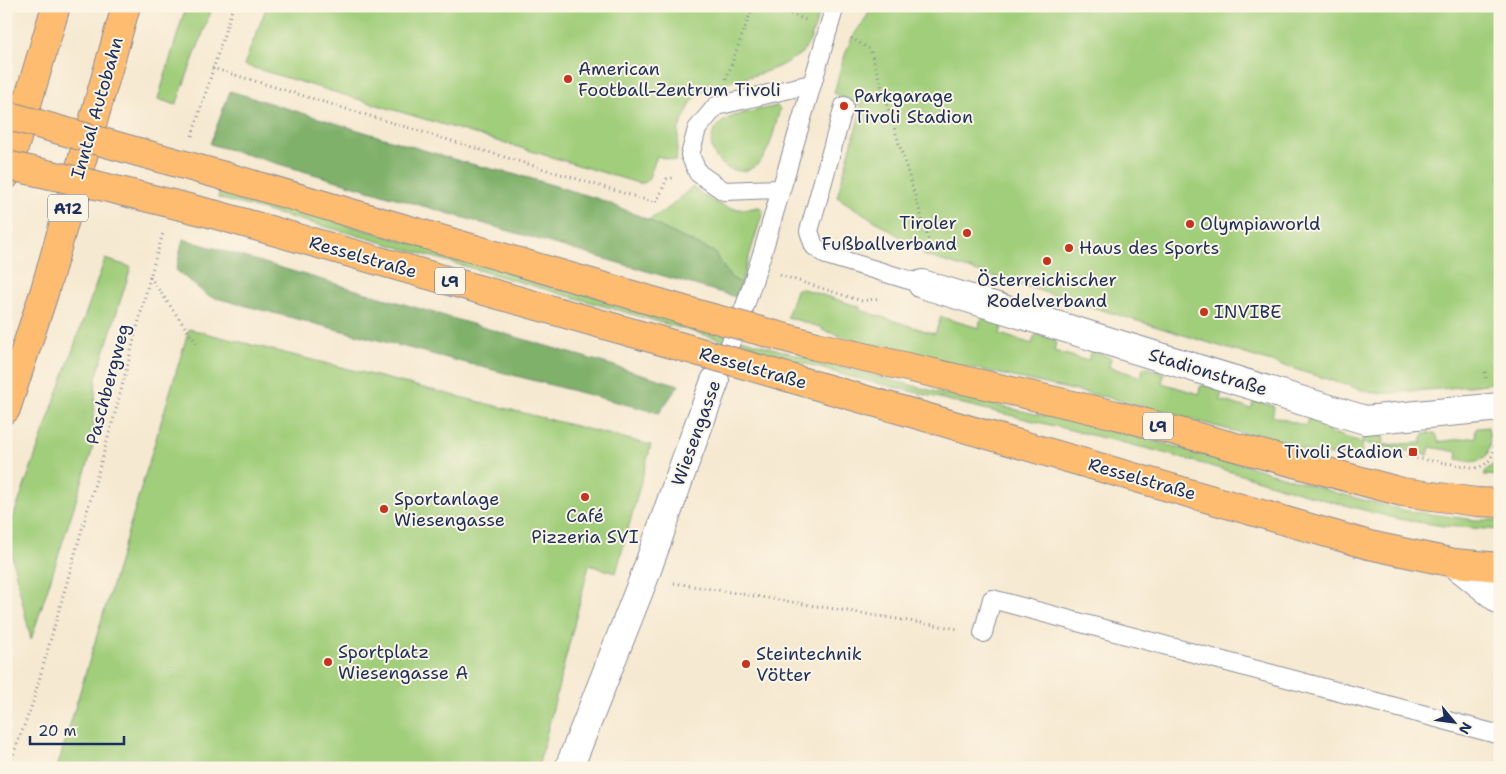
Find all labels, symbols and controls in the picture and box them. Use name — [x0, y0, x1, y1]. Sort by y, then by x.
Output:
street label: Inntal Autobahn — [65, 34, 129, 182]
place label: American Football-Zentrum Tivoli — [578, 57, 781, 102]
marker: American Football-Zentrum Tivoli — [562, 73, 574, 85]
place label: Parkgarage Tivoli Stadion — [854, 84, 973, 129]
marker: Parkgarage Tivoli Stadion — [838, 100, 850, 112]
road number: A12 — [48, 194, 88, 222]
place label: Tiroler Fußballverband — [822, 211, 957, 256]
place label: Olympiaworld — [1200, 212, 1320, 236]
marker: Olympiaworld — [1184, 218, 1196, 230]
marker: Tiroler Fußballverband — [961, 227, 973, 239]
street label: Resselstraße — [306, 230, 420, 284]
place label: Haus des Sports — [1079, 236, 1220, 260]
marker: Haus des Sports — [1063, 242, 1075, 254]
marker: Österreichischer Rodelverband — [1041, 255, 1053, 267]
road number: L9 — [435, 268, 465, 294]
place label: Österreichischer Rodelverband — [977, 268, 1117, 313]
place label: INVIBE — [1214, 300, 1282, 324]
marker: INVIBE — [1198, 306, 1210, 318]
street label: Paschbergweg — [80, 321, 136, 447]
street label: Resselstraße — [696, 341, 810, 395]
street label: Stadionstraße — [1146, 343, 1270, 401]
street label: Wiesengasse — [666, 377, 726, 489]
road number: L9 — [1143, 412, 1173, 440]
place label: Tivoli Stadion — [1284, 440, 1403, 464]
marker: Tivoli Stadion — [1407, 446, 1419, 458]
street label: Resselstraße — [1085, 452, 1199, 506]
place label: Sportanlage Wiesengasse — [394, 487, 505, 532]
marker: Café Pizzeria SVI — [579, 491, 591, 503]
marker: Sportanlage Wiesengasse — [378, 503, 390, 515]
place label: Café Pizzeria SVI — [531, 504, 639, 549]
place label: Sportplatz Wiesengasse A — [338, 640, 468, 685]
place label: Steintechnik Vötter — [756, 642, 862, 687]
marker: Sportplatz Wiesengasse A — [322, 656, 334, 668]
marker: Steintechnik Vötter — [740, 658, 752, 670]
north arrow — [1428, 696, 1478, 746]
scale bar — [30, 714, 124, 746]
text: N — [1455, 719, 1476, 738]
text: 20 m — [38, 721, 77, 741]

